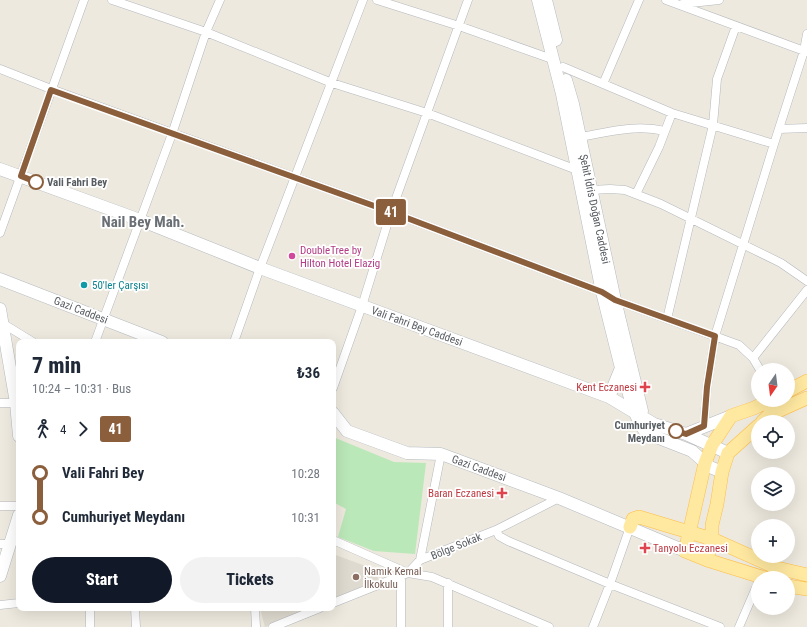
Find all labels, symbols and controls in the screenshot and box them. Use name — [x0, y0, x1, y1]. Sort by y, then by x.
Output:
street label: Şehit İdris Doğan Caddesi — [577, 153, 612, 265]
marker: Vali Fahri Bey — [28, 174, 44, 190]
place label: Vali Fahri Bey — [47, 176, 107, 189]
line badge: 41 — [373, 199, 409, 225]
text: 41 — [384, 204, 398, 220]
district label: Nail Bey Mah. — [101, 213, 185, 231]
place label: DoubleTree by Hilton Hotel Elazig — [300, 244, 380, 270]
marker: DoubleTree by Hilton Hotel Elazig — [287, 251, 297, 261]
place label: 50'ler Çarşısı — [92, 279, 148, 292]
marker: 50'ler Çarşısı — [79, 280, 89, 290]
street label: Gazi Caddesi — [52, 294, 110, 327]
street label: Vali Fahri Bey Caddesi — [369, 304, 464, 349]
text: 7 min — [32, 353, 81, 378]
north arrow — [751, 363, 795, 407]
map controls — [751, 363, 795, 615]
text: ₺36 — [297, 364, 320, 382]
text: 10:24 – 10:31 · Bus — [32, 381, 131, 396]
place label: Kent Eczanesi — [576, 381, 637, 394]
marker: Kent Eczanesi — [640, 382, 650, 392]
button: locate — [751, 415, 795, 459]
icon: walk — [32, 418, 54, 440]
icon: forward — [72, 418, 94, 440]
place label: Cumhuriyet Meydanı — [614, 419, 666, 445]
text: 41 — [108, 421, 123, 437]
text: 4 — [60, 422, 66, 437]
marker: Cumhuriyet Meydanı — [668, 423, 684, 439]
street label: Gazi Caddesi — [450, 453, 508, 484]
text: Vali Fahri Bey — [62, 464, 144, 482]
text: 10:28 — [291, 466, 320, 481]
button: layers — [751, 467, 795, 511]
place label: Baran Eczanesi — [428, 487, 494, 500]
marker: Baran Eczanesi — [497, 488, 507, 498]
text: Cumhuriyet Meydanı — [62, 508, 185, 526]
text: 10:31 — [291, 510, 320, 525]
button: + — [751, 519, 795, 563]
street label: Bölge Sokak — [429, 530, 483, 563]
place label: Tanyolu Eczanesi — [653, 542, 728, 555]
marker: Tanyolu Eczanesi — [640, 543, 650, 553]
button: Start — [32, 557, 172, 603]
button: Tickets — [180, 557, 320, 603]
place label: Namık Kemal İlkokulu — [364, 565, 422, 591]
button: − — [751, 571, 795, 615]
marker: Namık Kemal İlkokulu — [351, 572, 361, 582]

